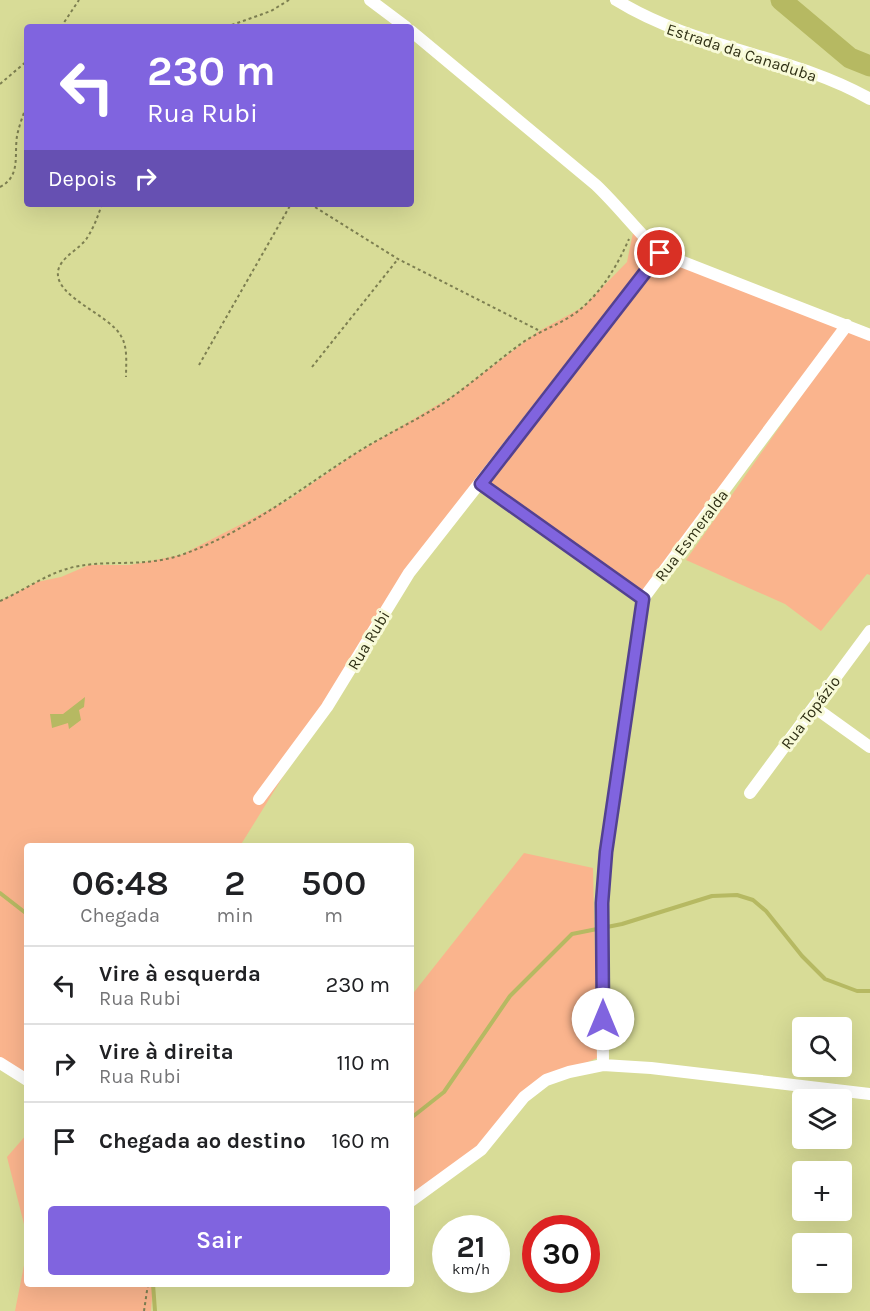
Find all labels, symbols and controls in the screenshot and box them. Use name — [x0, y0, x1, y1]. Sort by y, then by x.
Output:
street label: Estrada da Canaduba — [664, 19, 819, 86]
text: 230 m — [147, 46, 276, 96]
icon: left — [48, 48, 126, 126]
text: Rua Rubi — [147, 97, 258, 129]
icon: right — [129, 162, 162, 195]
text: Depois — [48, 166, 117, 192]
pin — [634, 227, 685, 278]
icon: arrive — [643, 236, 676, 269]
street label: Rua Esmeralda — [651, 486, 732, 585]
street label: Rua Rubi — [343, 607, 394, 673]
street label: Rua Topázio — [777, 672, 844, 753]
text: 06:48 — [72, 862, 169, 904]
text: 2 — [224, 862, 246, 904]
text: 500 — [301, 862, 366, 904]
text: Chegada — [80, 904, 160, 927]
text: min — [216, 904, 253, 927]
text: m — [324, 904, 343, 927]
text: Vire à esquerda — [99, 961, 261, 987]
icon: left — [48, 969, 81, 1002]
text: 230 m — [325, 972, 390, 998]
text: Rua Rubi — [99, 987, 181, 1010]
position arrow — [571, 987, 635, 1051]
map controls — [792, 1017, 852, 1293]
button: search — [792, 1017, 852, 1077]
text: Vire à direita — [99, 1039, 234, 1065]
icon: right — [48, 1047, 81, 1080]
text: 110 m — [337, 1050, 390, 1076]
text: Rua Rubi — [99, 1065, 181, 1088]
button: layers — [792, 1089, 852, 1149]
icon: arrive — [48, 1125, 81, 1158]
text: Chegada ao destino — [99, 1128, 306, 1154]
text: 160 m — [331, 1128, 390, 1154]
button: + — [792, 1161, 852, 1221]
button: Sair — [48, 1206, 390, 1275]
speed limit sign: 30 — [522, 1215, 600, 1293]
text: 21 — [457, 1229, 485, 1265]
button: − — [792, 1233, 852, 1293]
text: km/h — [452, 1260, 490, 1278]

